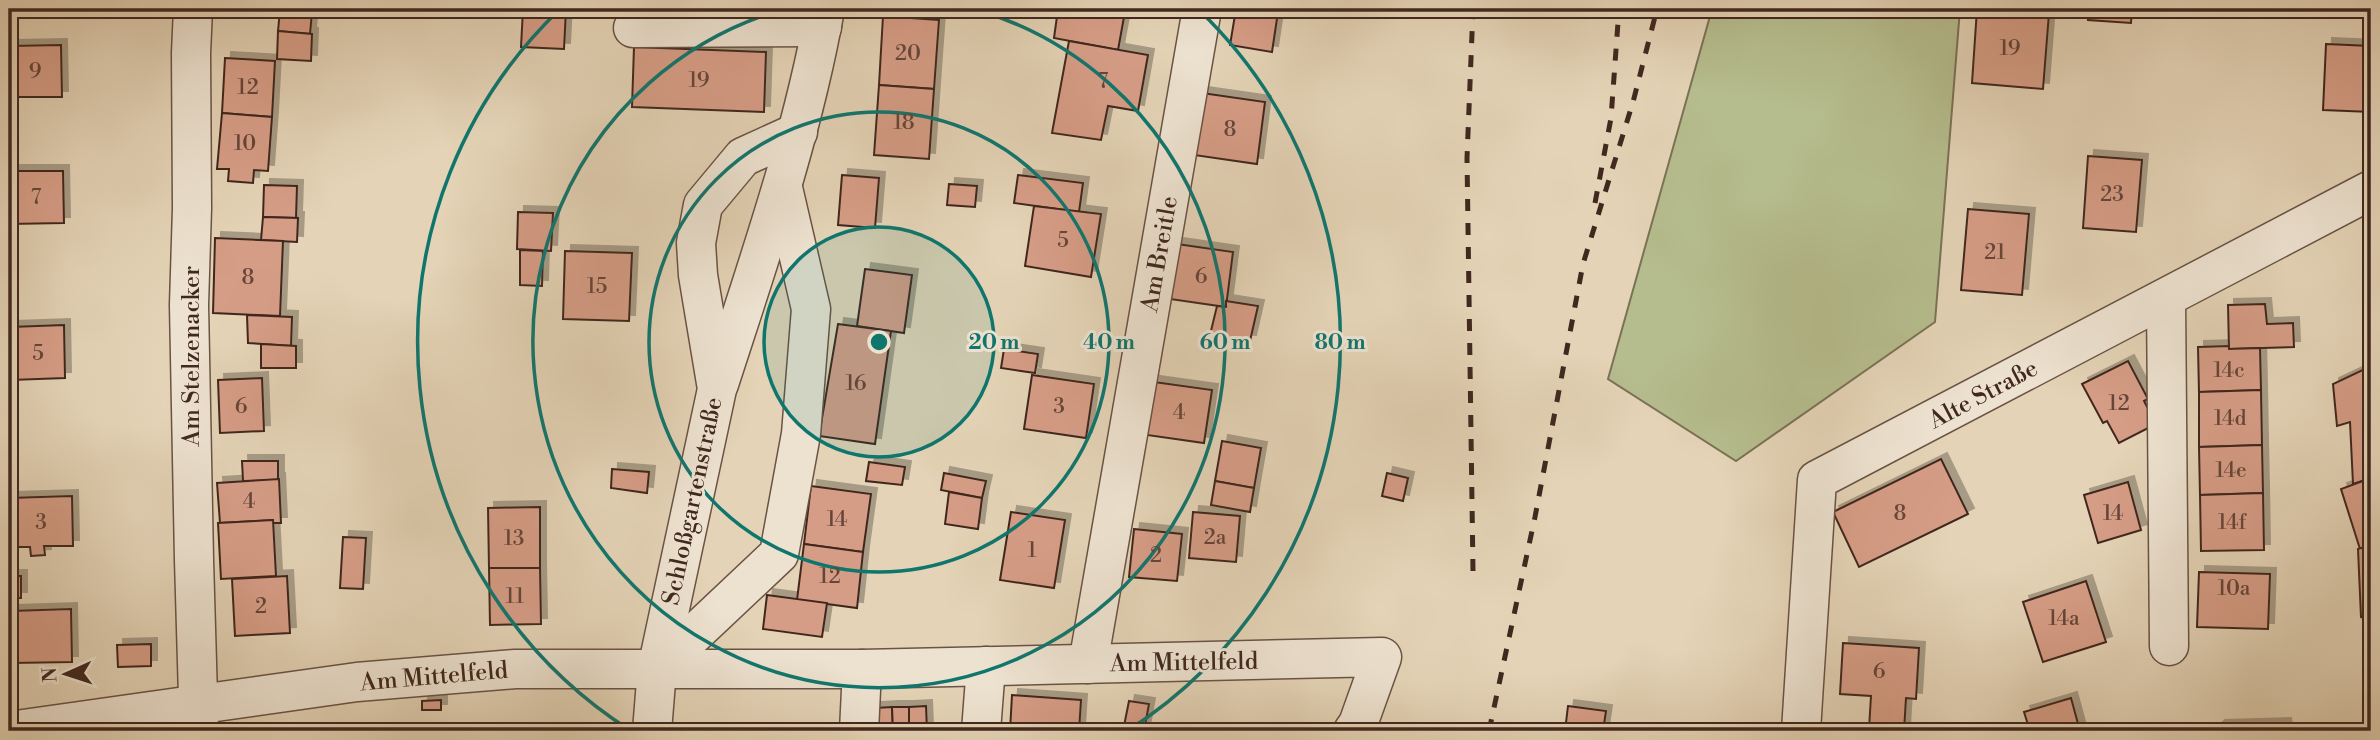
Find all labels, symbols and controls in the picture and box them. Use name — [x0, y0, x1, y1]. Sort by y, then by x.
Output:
house number: 19 — [1999, 36, 2021, 62]
house number: 20 — [895, 41, 921, 67]
house number: 9 — [29, 59, 41, 85]
house number: 19 — [688, 68, 710, 94]
house number: 7 — [1098, 69, 1109, 95]
house number: 12 — [237, 75, 259, 101]
house number: 18 — [893, 110, 915, 136]
house number: 8 — [1224, 117, 1236, 143]
house number: 10 — [234, 131, 256, 157]
house number: 23 — [2100, 182, 2124, 208]
house number: 7 — [31, 185, 42, 211]
street label: Am Breitle — [1135, 194, 1185, 315]
house number: 5 — [1057, 228, 1069, 254]
house number: 21 — [1984, 240, 2006, 266]
house number: 6 — [1195, 264, 1208, 290]
house number: 8 — [242, 265, 254, 291]
street label: Am Stelzenacker — [177, 266, 207, 447]
house number: 15 — [587, 274, 607, 300]
centre of rings — [867, 330, 891, 354]
text: 20 m — [969, 330, 1019, 356]
text: 40 m — [1083, 330, 1135, 356]
text: 60 m — [1200, 330, 1250, 356]
text: 80 m — [1314, 330, 1366, 356]
house number: 5 — [32, 341, 44, 367]
street label: Alte Straße — [1923, 354, 2043, 437]
house number: 14c — [2213, 358, 2245, 384]
house number: 16 — [845, 371, 867, 397]
house number: 12 — [2108, 391, 2130, 417]
house number: 6 — [235, 394, 248, 420]
house number: 3 — [1053, 394, 1065, 420]
street label: Schloßgartenstraße — [656, 395, 730, 608]
house number: 4 — [1173, 400, 1185, 426]
house number: 14d — [2214, 406, 2246, 432]
house number: 14e — [2215, 458, 2247, 484]
house number: 4 — [243, 489, 255, 515]
house number: 8 — [1894, 501, 1906, 527]
house number: 14 — [2103, 501, 2123, 527]
house number: 14 — [827, 507, 847, 533]
house number: 3 — [35, 510, 47, 536]
house number: 14f — [2218, 510, 2248, 536]
house number: 2a — [1204, 525, 1227, 551]
house number: 13 — [504, 526, 524, 552]
house number: 1 — [1027, 538, 1037, 564]
house number: 2 — [1150, 543, 1162, 569]
house number: 12 — [819, 564, 841, 590]
house number: 10a — [2218, 576, 2251, 602]
house number: 11 — [506, 584, 524, 610]
house number: 2 — [255, 594, 267, 620]
house number: 14a — [2048, 606, 2080, 632]
north arrow — [32, 638, 102, 708]
street label: Am Mittelfeld — [1109, 647, 1259, 679]
street label: Am Mittelfeld — [358, 656, 510, 698]
house number: 6 — [1873, 659, 1886, 685]
text: N — [38, 667, 62, 683]

